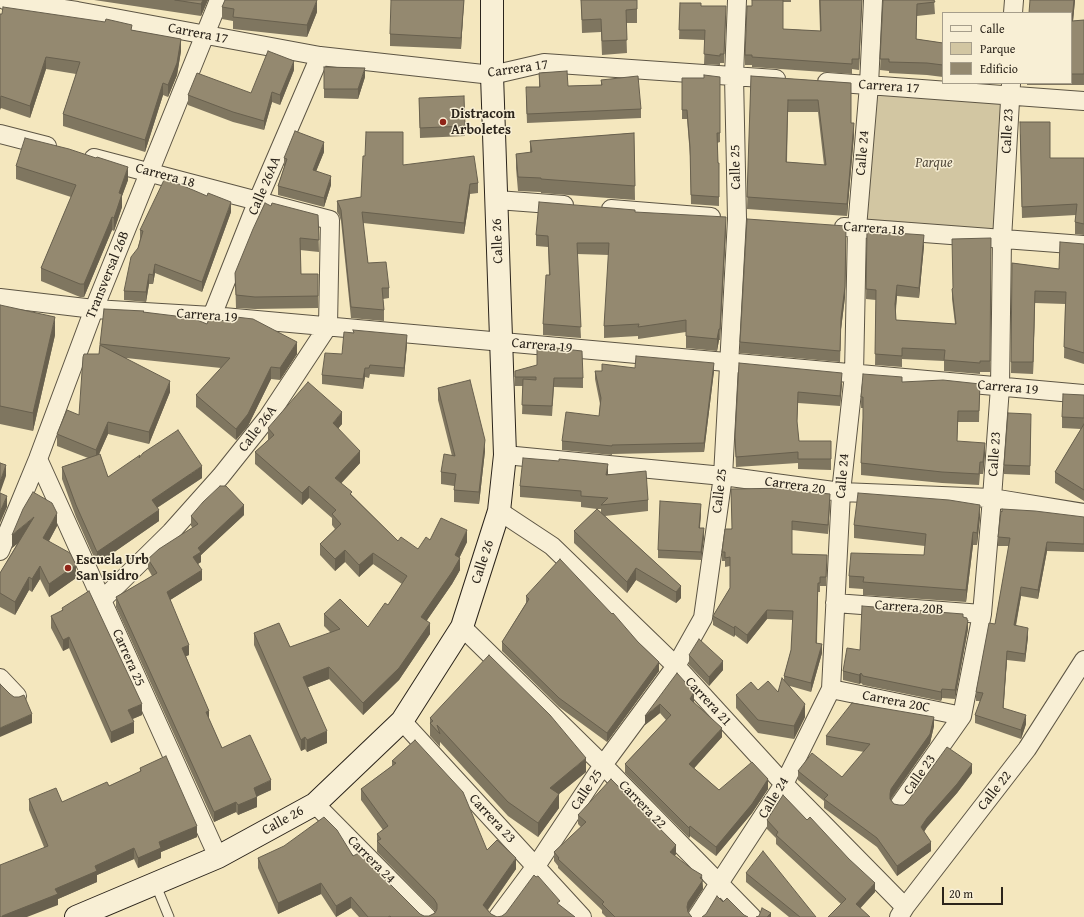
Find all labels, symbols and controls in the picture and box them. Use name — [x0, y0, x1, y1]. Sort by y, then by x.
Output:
legend — [942, 12, 1072, 84]
street label: Carrera 17 — [166, 20, 230, 48]
text: Calle — [980, 20, 1005, 37]
text: Parque — [980, 40, 1015, 57]
street label: Carrera 17 — [487, 56, 549, 82]
text: Edificio — [980, 60, 1018, 77]
street label: Carrera 17 — [858, 76, 920, 98]
place label: Distracom Arboletes — [451, 106, 515, 138]
street label: Calle 23 — [998, 108, 1018, 154]
marker: Distracom Arboletes — [438, 117, 448, 127]
street label: Calle 24 — [853, 130, 873, 176]
street label: Calle 25 — [727, 144, 745, 190]
street label: Calle 26AA — [245, 154, 285, 218]
park label: Parque — [915, 155, 953, 171]
street label: Carrera 18 — [133, 160, 197, 192]
street label: Calle 26 — [489, 218, 507, 264]
street label: Carrera 18 — [843, 218, 905, 240]
street label: Transversal 26B — [83, 229, 133, 321]
street label: Carrera 19 — [176, 305, 238, 327]
street label: Carrera 19 — [511, 335, 573, 357]
street label: Carrera 19 — [977, 377, 1039, 399]
street label: Calle 26A — [235, 402, 281, 456]
street label: Calle 23 — [985, 431, 1005, 477]
street label: Calle 24 — [833, 453, 853, 499]
street label: Calle 25 — [709, 468, 731, 514]
street label: Carrera 20 — [764, 473, 826, 499]
street label: Calle 26 — [468, 538, 498, 586]
place label: Escuela Urb San Isidro — [76, 552, 149, 584]
marker: Escuela Urb San Isidro — [63, 563, 73, 573]
street label: Carrera 20B — [874, 597, 944, 619]
street label: Carrera 25 — [108, 627, 148, 689]
street label: Carrera 21 — [681, 674, 735, 730]
street label: Carrera 20C — [861, 687, 931, 717]
street label: Calle 23 — [900, 752, 940, 798]
street label: Calle 25 — [567, 767, 607, 813]
street label: Calle 22 — [974, 768, 1016, 814]
street label: Calle 24 — [755, 774, 793, 822]
street label: Carrera 22 — [615, 777, 669, 833]
street label: Carrera 23 — [465, 791, 519, 847]
street label: Calle 26 — [259, 803, 307, 839]
street label: Carrera 24 — [344, 833, 398, 887]
scale bar — [944, 879, 1005, 905]
text: 20 m — [949, 885, 973, 902]

